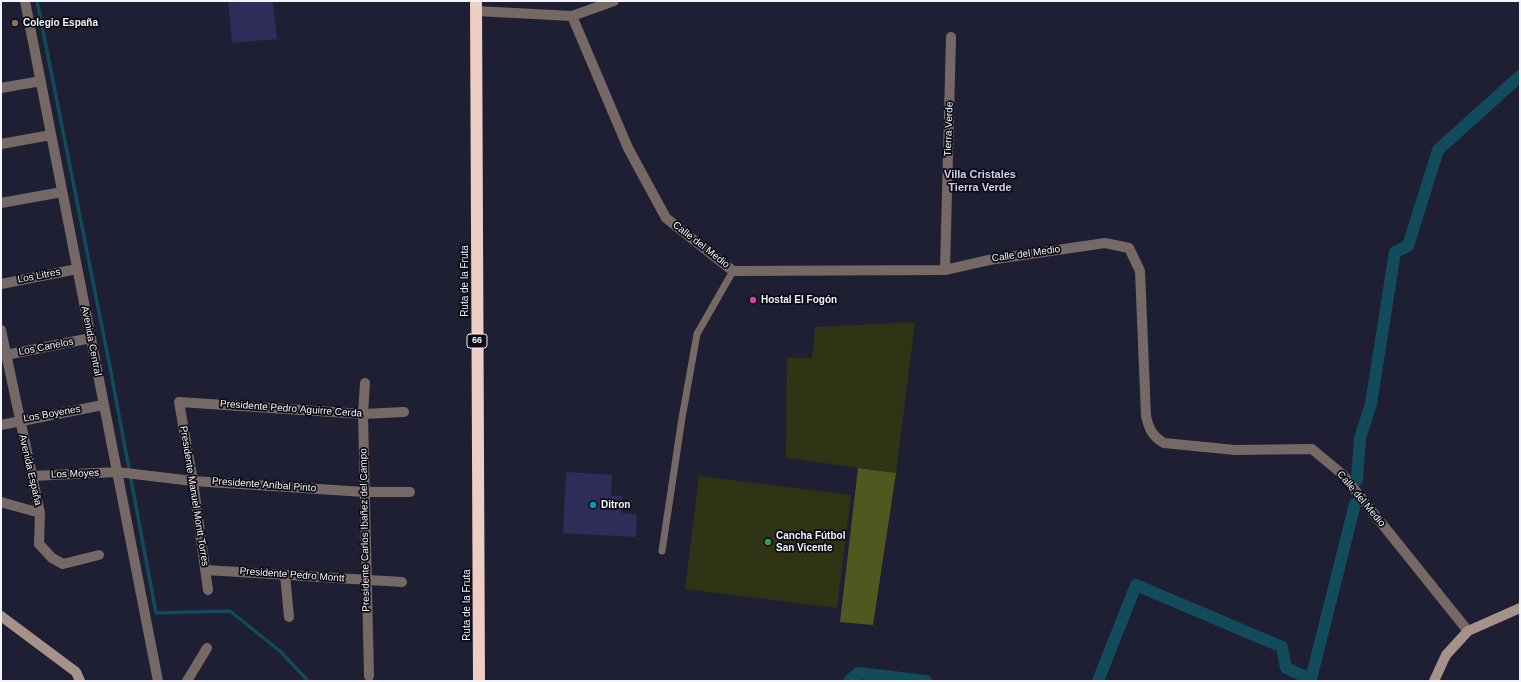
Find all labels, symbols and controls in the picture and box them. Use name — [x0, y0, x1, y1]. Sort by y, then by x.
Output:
place label: Colegio España — [23, 17, 98, 29]
marker: Colegio España — [10, 18, 20, 28]
street label: Tierra Verde — [942, 101, 956, 157]
district label: Villa Cristales Tierra Verde — [944, 168, 1016, 194]
street label: Calle del Medio — [670, 219, 732, 271]
street label: Calle del Medio — [991, 243, 1061, 265]
street label: Ruta de la Fruta — [459, 245, 471, 317]
street label: Los Litres — [17, 266, 61, 286]
place label: Hostal El Fogón — [761, 294, 837, 306]
marker: Hostal El Fogón — [748, 295, 758, 305]
street label: Avenida Central — [78, 305, 104, 377]
road number: 66 — [467, 334, 487, 348]
street label: Los Canelos — [18, 336, 74, 358]
street label: Presidente Pedro Aguirre Cerda — [220, 398, 362, 420]
street label: Los Boyenes — [22, 403, 82, 425]
street label: Presidente Manuel Montt Torres — [177, 425, 211, 567]
street label: Avenida España — [16, 433, 44, 507]
street label: Presidente Carlos Ibañez del Campo — [358, 448, 372, 612]
street label: Los Moyes — [51, 467, 99, 481]
street label: Calle del Medio — [1334, 469, 1388, 529]
street label: Presidente Aníbal Pinto — [211, 475, 317, 495]
place label: Ditron — [601, 499, 630, 511]
marker: Ditron — [588, 500, 598, 510]
place label: Cancha Fútbol San Vicente — [776, 530, 845, 554]
marker: Cancha Fútbol San Vicente — [763, 537, 773, 547]
street label: Presidente Pedro Montt — [239, 565, 345, 585]
street label: Ruta de la Fruta — [461, 569, 473, 641]

